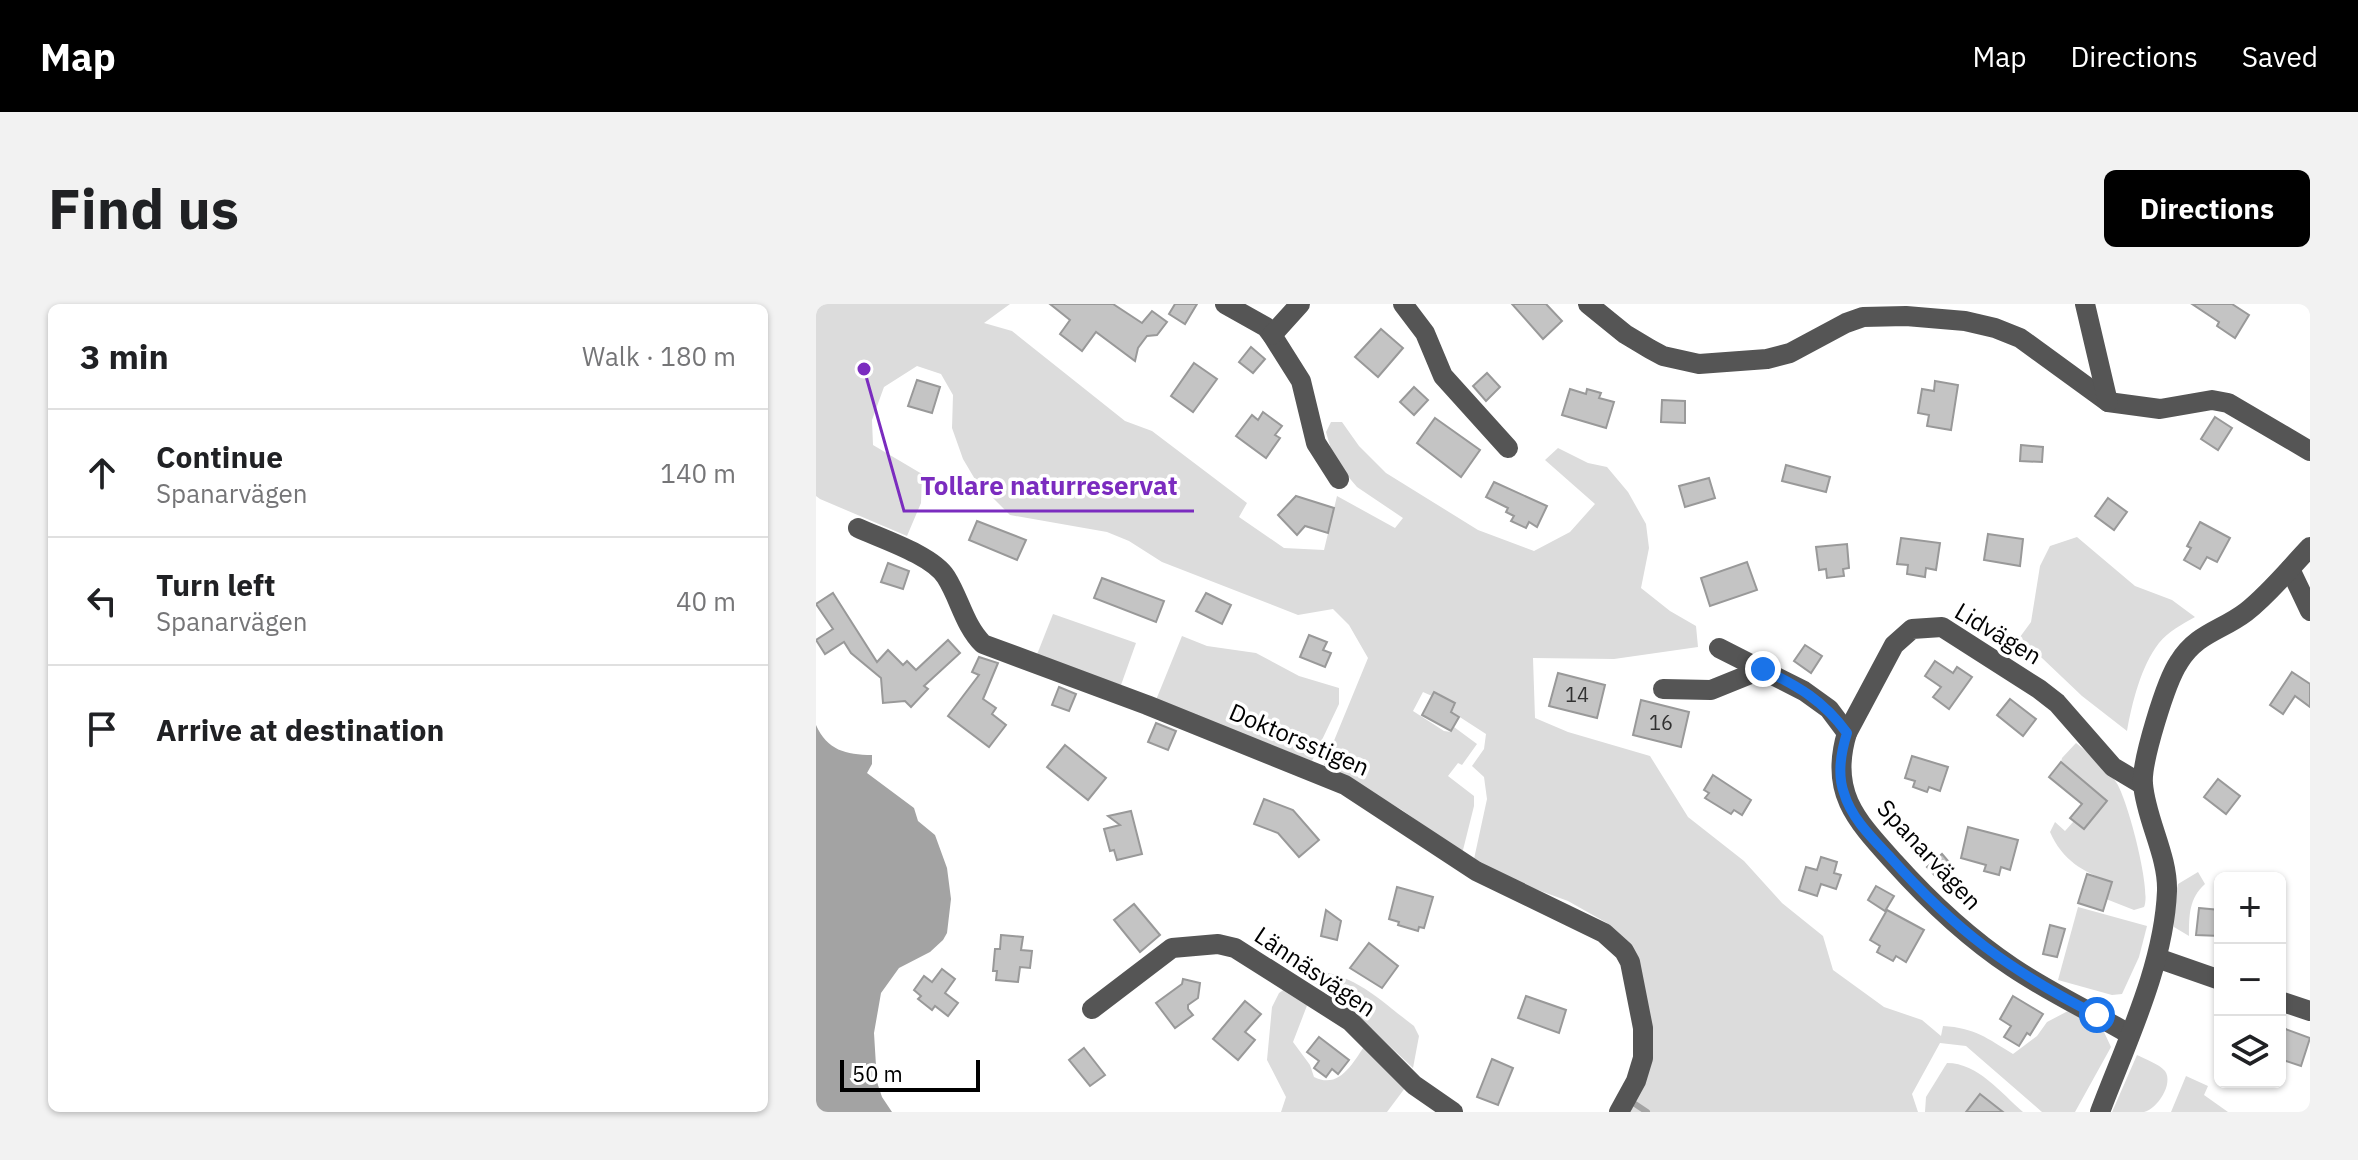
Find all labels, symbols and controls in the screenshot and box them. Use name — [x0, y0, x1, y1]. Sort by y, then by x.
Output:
text: Map — [40, 32, 116, 81]
text: Map — [1972, 38, 2026, 75]
text: Directions — [2070, 38, 2198, 75]
text: Saved — [2242, 38, 2318, 75]
button: Directions — [2104, 170, 2310, 247]
text: Find us — [48, 172, 239, 244]
text: 3 min — [80, 334, 169, 378]
text: Walk · 180 m — [582, 339, 736, 373]
text: Continue — [156, 437, 283, 476]
icon: ahead — [80, 451, 124, 495]
text: 140 m — [660, 456, 736, 490]
callout: Tollare naturreservat — [904, 461, 1194, 511]
text: Tollare naturreservat — [920, 468, 1178, 502]
text: Spanarvägen — [156, 476, 308, 510]
text: Turn left — [156, 565, 275, 604]
icon: left — [80, 579, 124, 623]
text: 40 m — [676, 584, 736, 618]
street label: Lidvägen — [1949, 595, 2048, 672]
text: Spanarvägen — [156, 604, 308, 638]
route end — [1745, 651, 1781, 687]
house number: 14 — [1565, 681, 1589, 708]
street label: Doktorsstigen — [1224, 695, 1374, 783]
icon: arrive — [80, 707, 124, 751]
house number: 16 — [1649, 709, 1673, 736]
text: Arrive at destination — [156, 710, 444, 749]
street label: Spanarvägen — [1870, 792, 1989, 916]
map controls — [2214, 872, 2286, 1088]
button: + — [2214, 872, 2286, 944]
street label: Lännäsvägen — [1249, 919, 1383, 1024]
button: − — [2214, 944, 2286, 1016]
route start — [2079, 997, 2115, 1033]
button: layers — [2214, 1016, 2286, 1088]
scale bar — [840, 1056, 980, 1092]
text: 50 m — [852, 1059, 903, 1088]

